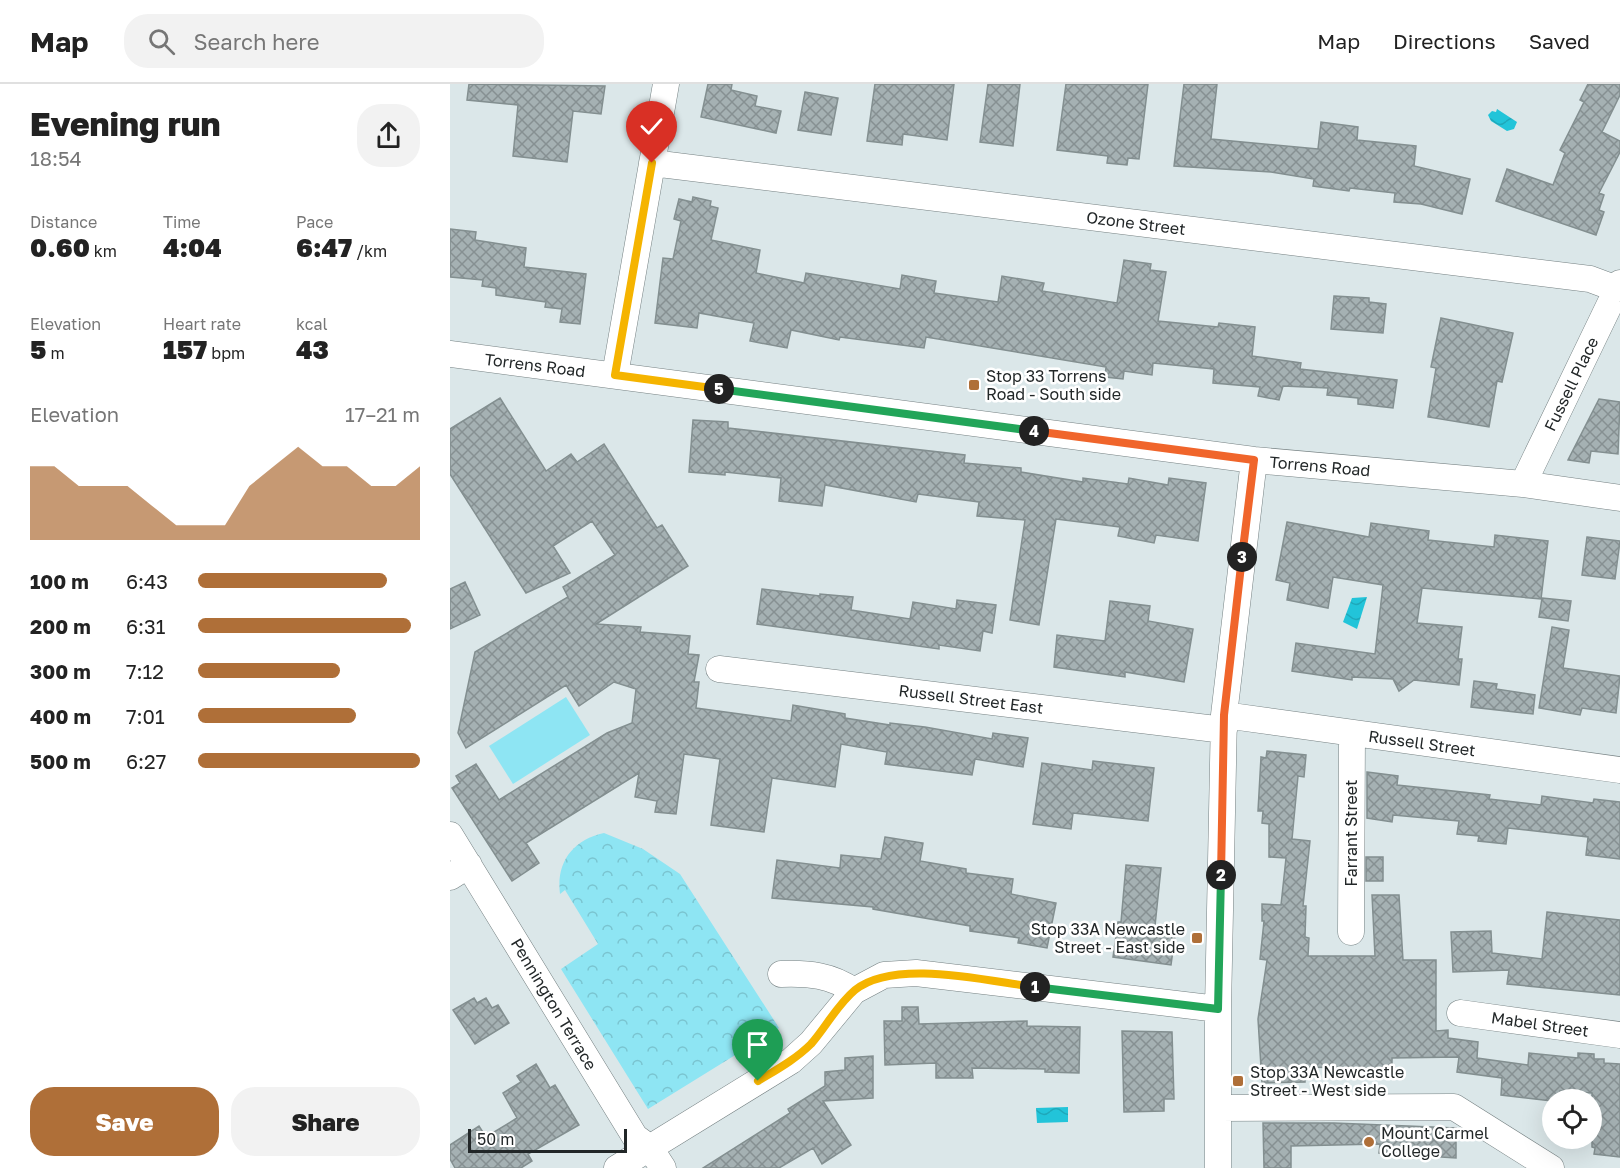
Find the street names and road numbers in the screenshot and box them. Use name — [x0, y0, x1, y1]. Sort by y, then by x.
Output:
street label: Ozone Street — [1085, 207, 1187, 239]
street label: Fussell Place — [1540, 334, 1602, 434]
street label: Torrens Road — [484, 349, 586, 381]
street label: Torrens Road — [1269, 452, 1371, 480]
street label: Russell Street East — [898, 680, 1044, 718]
street label: Russell Street — [1367, 726, 1477, 760]
street label: Farrant Street — [1341, 779, 1361, 887]
street label: Pennington Terrace — [507, 934, 601, 1074]
street label: Mabel Street — [1490, 1007, 1590, 1041]

